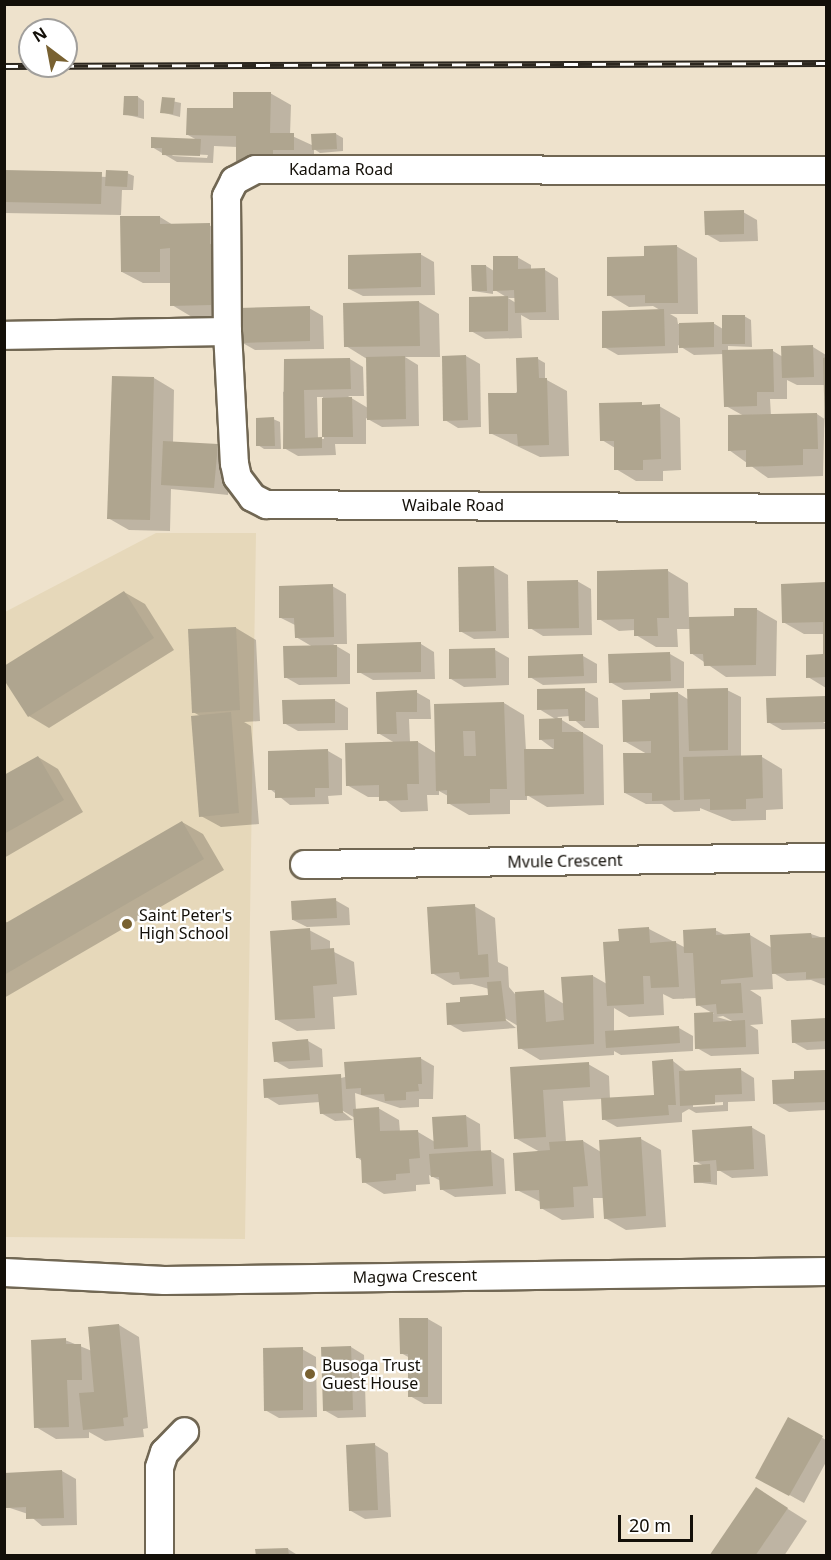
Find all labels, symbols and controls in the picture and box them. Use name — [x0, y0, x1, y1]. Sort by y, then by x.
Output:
north arrow — [18, 18, 78, 78]
text: N — [28, 22, 51, 47]
street label: Kadama Road — [289, 159, 393, 179]
street label: Waibale Road — [402, 495, 504, 515]
street label: Mvule Crescent — [507, 850, 623, 872]
place label: Saint Peter's High School — [139, 905, 232, 943]
marker: Saint Peter's High School — [120, 917, 134, 931]
street label: Magwa Crescent — [353, 1265, 477, 1287]
place label: Busoga Trust Guest House — [322, 1355, 421, 1393]
marker: Busoga Trust Guest House — [303, 1367, 317, 1381]
scale bar — [621, 1503, 696, 1541]
text: 20 m — [629, 1513, 671, 1537]

